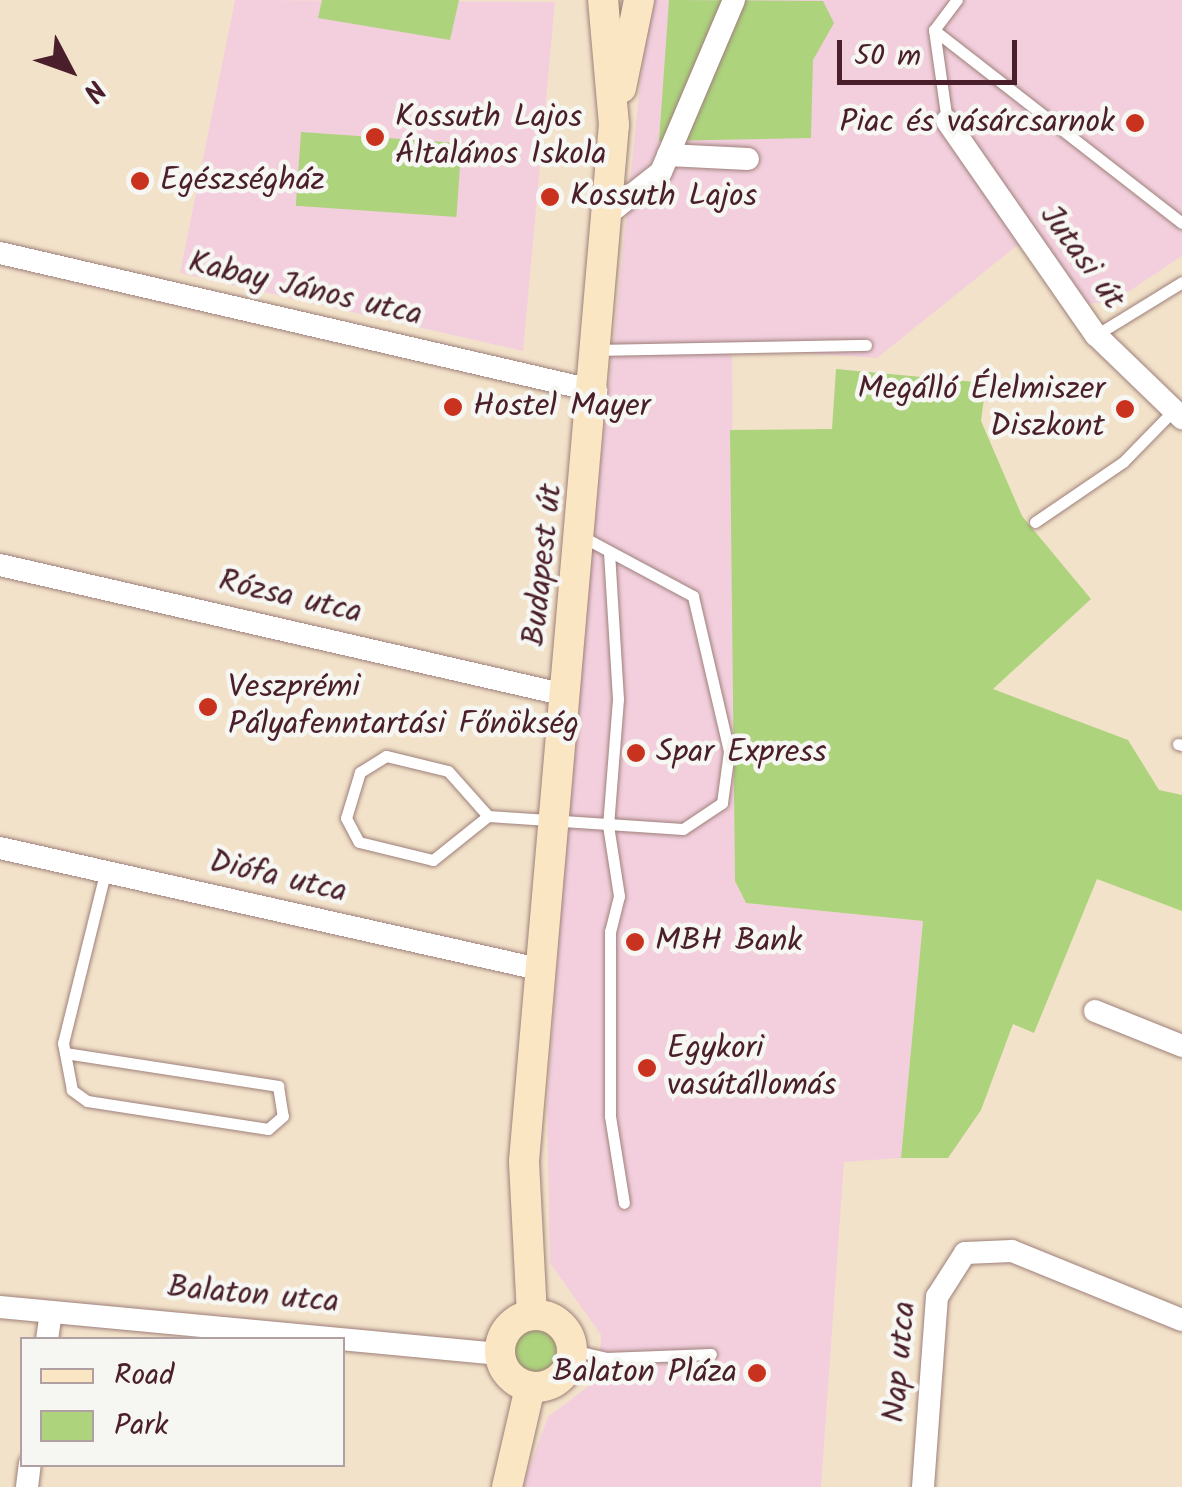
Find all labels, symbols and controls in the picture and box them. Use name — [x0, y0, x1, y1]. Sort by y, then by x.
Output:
north arrow — [20, 20, 120, 120]
scale bar — [842, 20, 1022, 82]
text: 50 m — [854, 33, 921, 81]
text: N — [70, 69, 116, 111]
place label: Kossuth Lajos Általános Iskola — [395, 100, 607, 175]
place label: Piac és vásárcsarnok — [839, 104, 1115, 142]
marker: Piac és vásárcsarnok — [1124, 112, 1146, 134]
marker: Kossuth Lajos Általános Iskola — [364, 126, 386, 148]
place label: Egészségház — [160, 162, 325, 200]
marker: Egészségház — [129, 170, 151, 192]
place label: Kossuth Lajos — [570, 178, 757, 216]
marker: Kossuth Lajos — [539, 186, 561, 208]
street label: Jutasi út — [1030, 198, 1132, 318]
street label: Kabay János utca — [184, 244, 426, 336]
place label: Megálló Élelmiszer Diszkont — [857, 372, 1105, 447]
place label: Hostel Mayer — [473, 388, 650, 426]
marker: Hostel Mayer — [442, 396, 464, 418]
marker: Megálló Élelmiszer Diszkont — [1114, 398, 1136, 420]
street label: Budapest út — [516, 482, 572, 648]
street label: Rózsa utca — [215, 563, 365, 633]
place label: Veszprémi Pályafenntartási Főnökség — [228, 670, 579, 745]
marker: Veszprémi Pályafenntartási Főnökség — [197, 696, 219, 718]
place label: Spar Express — [656, 734, 827, 772]
marker: Spar Express — [625, 742, 647, 764]
street label: Diófa utca — [206, 844, 350, 912]
place label: MBH Bank — [655, 923, 802, 961]
marker: MBH Bank — [624, 931, 646, 953]
place label: Egykori vasútállomás — [667, 1031, 836, 1106]
marker: Egykori vasútállomás — [636, 1057, 658, 1079]
street label: Balaton utca — [166, 1269, 340, 1323]
street label: Nap utca — [877, 1300, 925, 1424]
legend — [20, 1337, 345, 1467]
text: Road — [114, 1352, 174, 1400]
place label: Balaton Pláza — [553, 1354, 737, 1392]
marker: Balaton Pláza — [746, 1362, 768, 1384]
text: Park — [114, 1402, 168, 1450]

